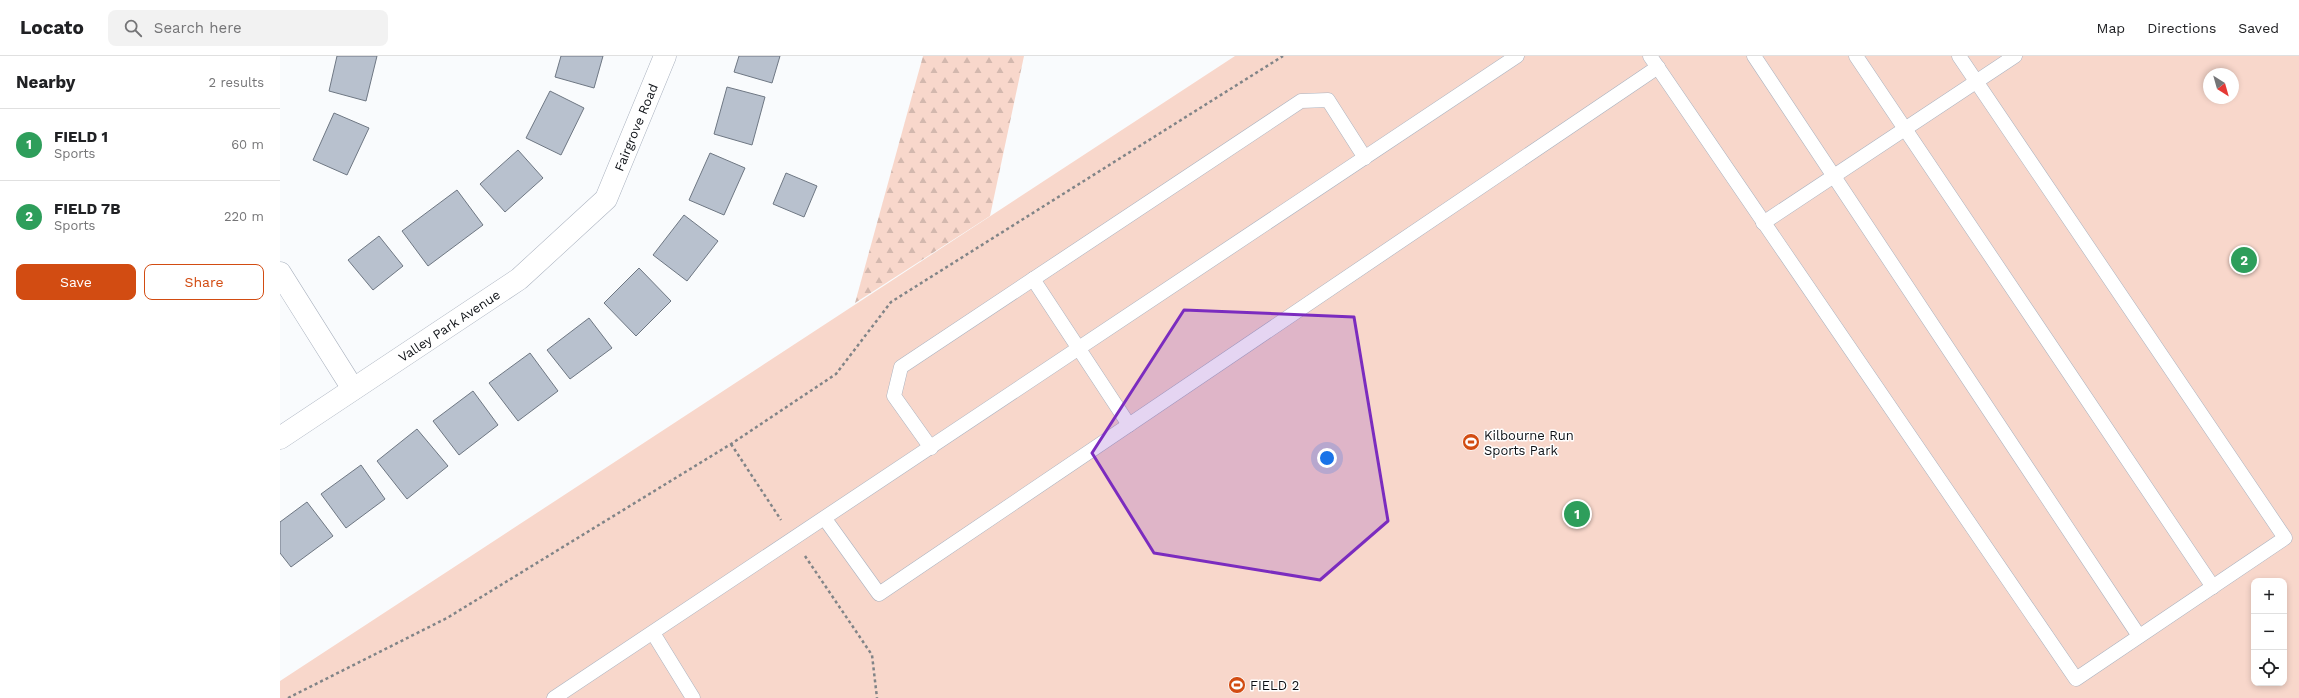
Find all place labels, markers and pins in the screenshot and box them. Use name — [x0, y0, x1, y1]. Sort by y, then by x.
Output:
pin: 2 — [2231, 245, 2257, 275]
place label: Kilbourne Run Sports Park — [1484, 428, 1574, 458]
sports icon: Kilbourne Run Sports Park — [1461, 432, 1481, 452]
pin: 1 — [1564, 499, 1590, 529]
sports icon: FIELD 2 — [1227, 675, 1247, 695]
place label: FIELD 2 — [1250, 678, 1299, 693]

